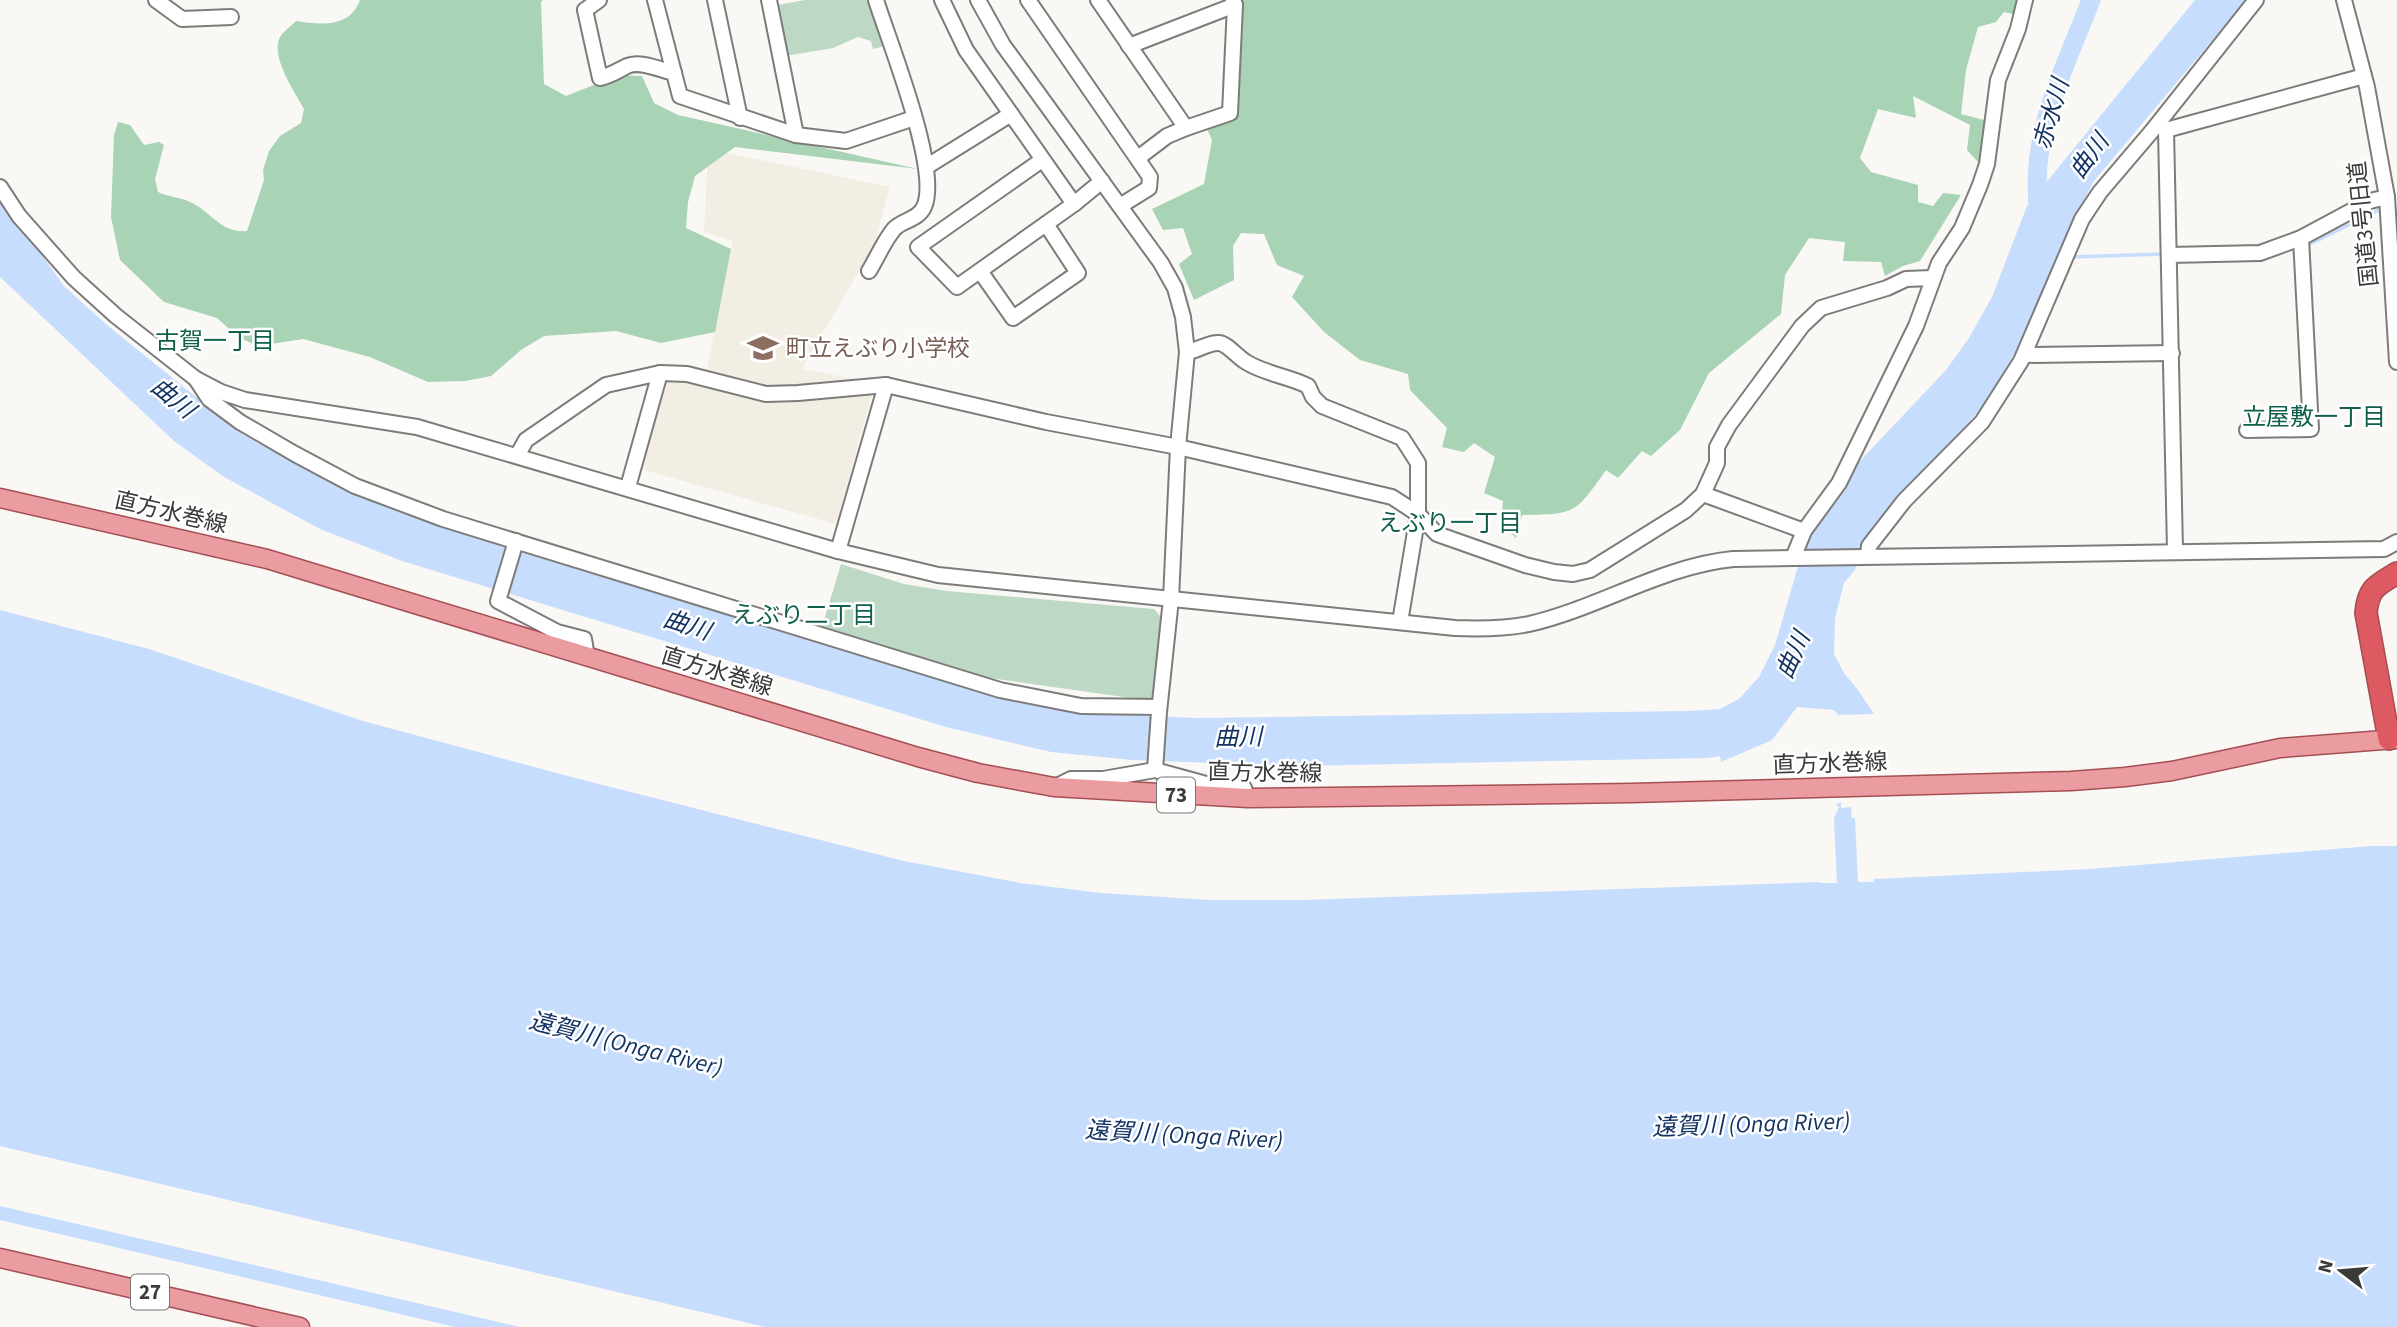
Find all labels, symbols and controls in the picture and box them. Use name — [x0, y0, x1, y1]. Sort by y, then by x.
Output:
water label: 赤水川 — [2025, 72, 2079, 154]
water label: 曲川 — [2061, 124, 2119, 186]
street label: 国道3号旧道 — [2340, 159, 2387, 289]
district label: 古賀一丁目 — [155, 324, 275, 359]
school or university icon: 町立えぶり小学校 — [746, 331, 780, 365]
place label: 町立えぶり小学校 — [786, 332, 970, 365]
water label: 曲川 — [143, 370, 205, 429]
district label: 立屋敷一丁目 — [2242, 400, 2386, 435]
street label: 直方水巻線 — [111, 483, 231, 541]
district label: えぶり一丁目 — [1378, 506, 1522, 541]
district label: えぶり二丁目 — [732, 598, 876, 633]
water label: 曲川 — [659, 601, 718, 650]
water label: 曲川 — [1768, 623, 1820, 684]
street label: 直方水巻線 — [657, 639, 777, 704]
water label: 曲川 — [1214, 720, 1265, 755]
street label: 直方水巻線 — [1772, 745, 1888, 782]
street label: 直方水巻線 — [1207, 755, 1323, 790]
road number: 73 — [1157, 778, 1195, 812]
water label: 遠賀川 (Onga River) — [525, 1004, 726, 1085]
water label: 遠賀川 (Onga River) — [1651, 1104, 1851, 1145]
water label: 遠賀川 (Onga River) — [1084, 1113, 1284, 1158]
north arrow — [2306, 1236, 2376, 1306]
text: N — [2311, 1257, 2341, 1277]
road number: 27 — [131, 1274, 169, 1310]

